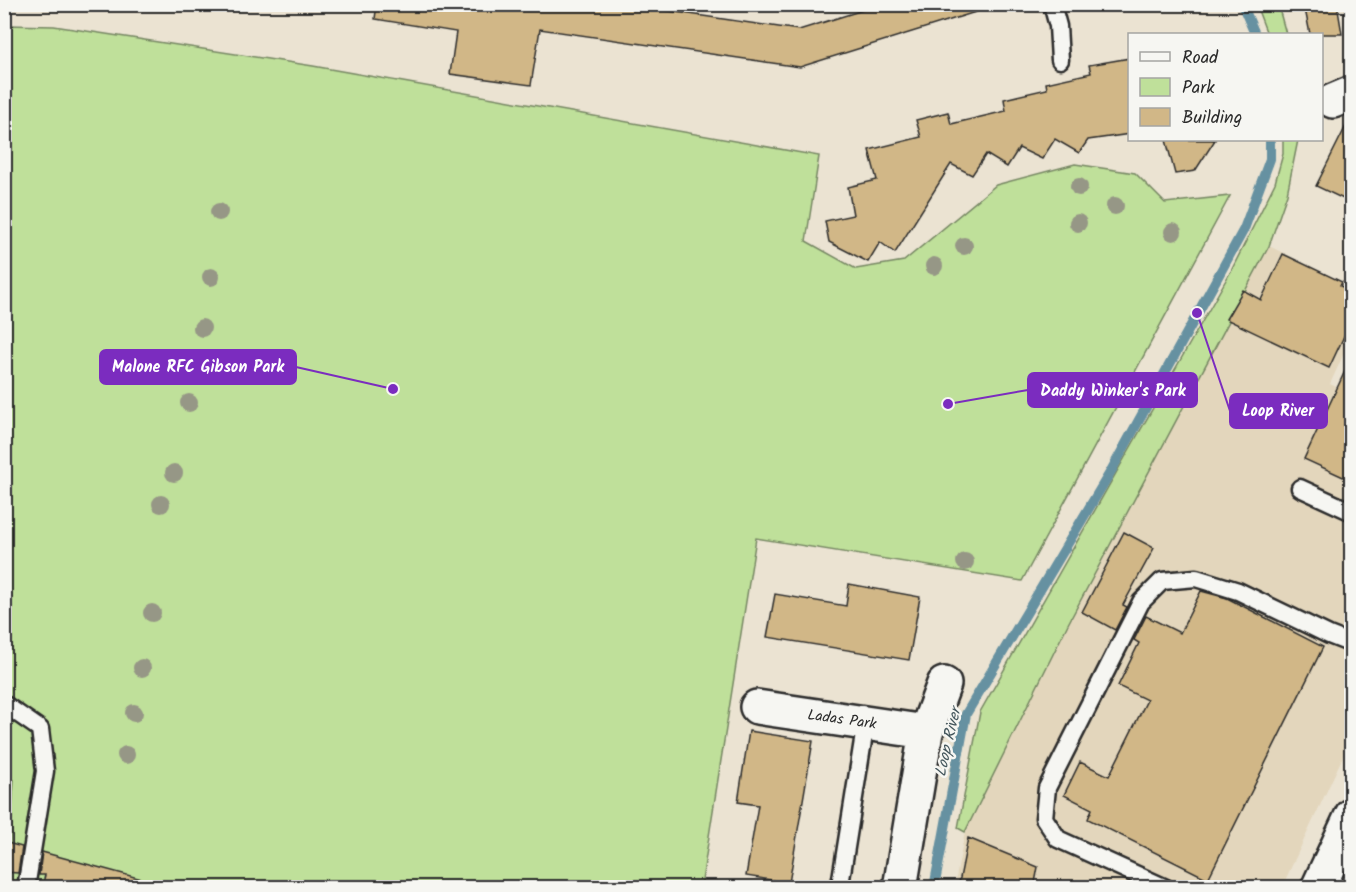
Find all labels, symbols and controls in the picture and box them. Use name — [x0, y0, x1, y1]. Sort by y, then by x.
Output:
legend — [1128, 33, 1323, 141]
text: Road — [1182, 44, 1219, 73]
text: Park — [1182, 74, 1215, 103]
text: Building — [1182, 104, 1242, 133]
callout: Malone RFC Gibson Park — [100, 350, 296, 384]
text: Malone RFC Gibson Park — [112, 355, 285, 380]
callout: Daddy Winker's Park — [1028, 373, 1197, 407]
text: Daddy Winker's Park — [1040, 379, 1187, 404]
callout: Loop River — [1230, 394, 1327, 428]
text: Loop River — [1242, 399, 1315, 424]
water label: Loop River — [928, 702, 969, 779]
street label: Ladas Park — [806, 703, 879, 737]

